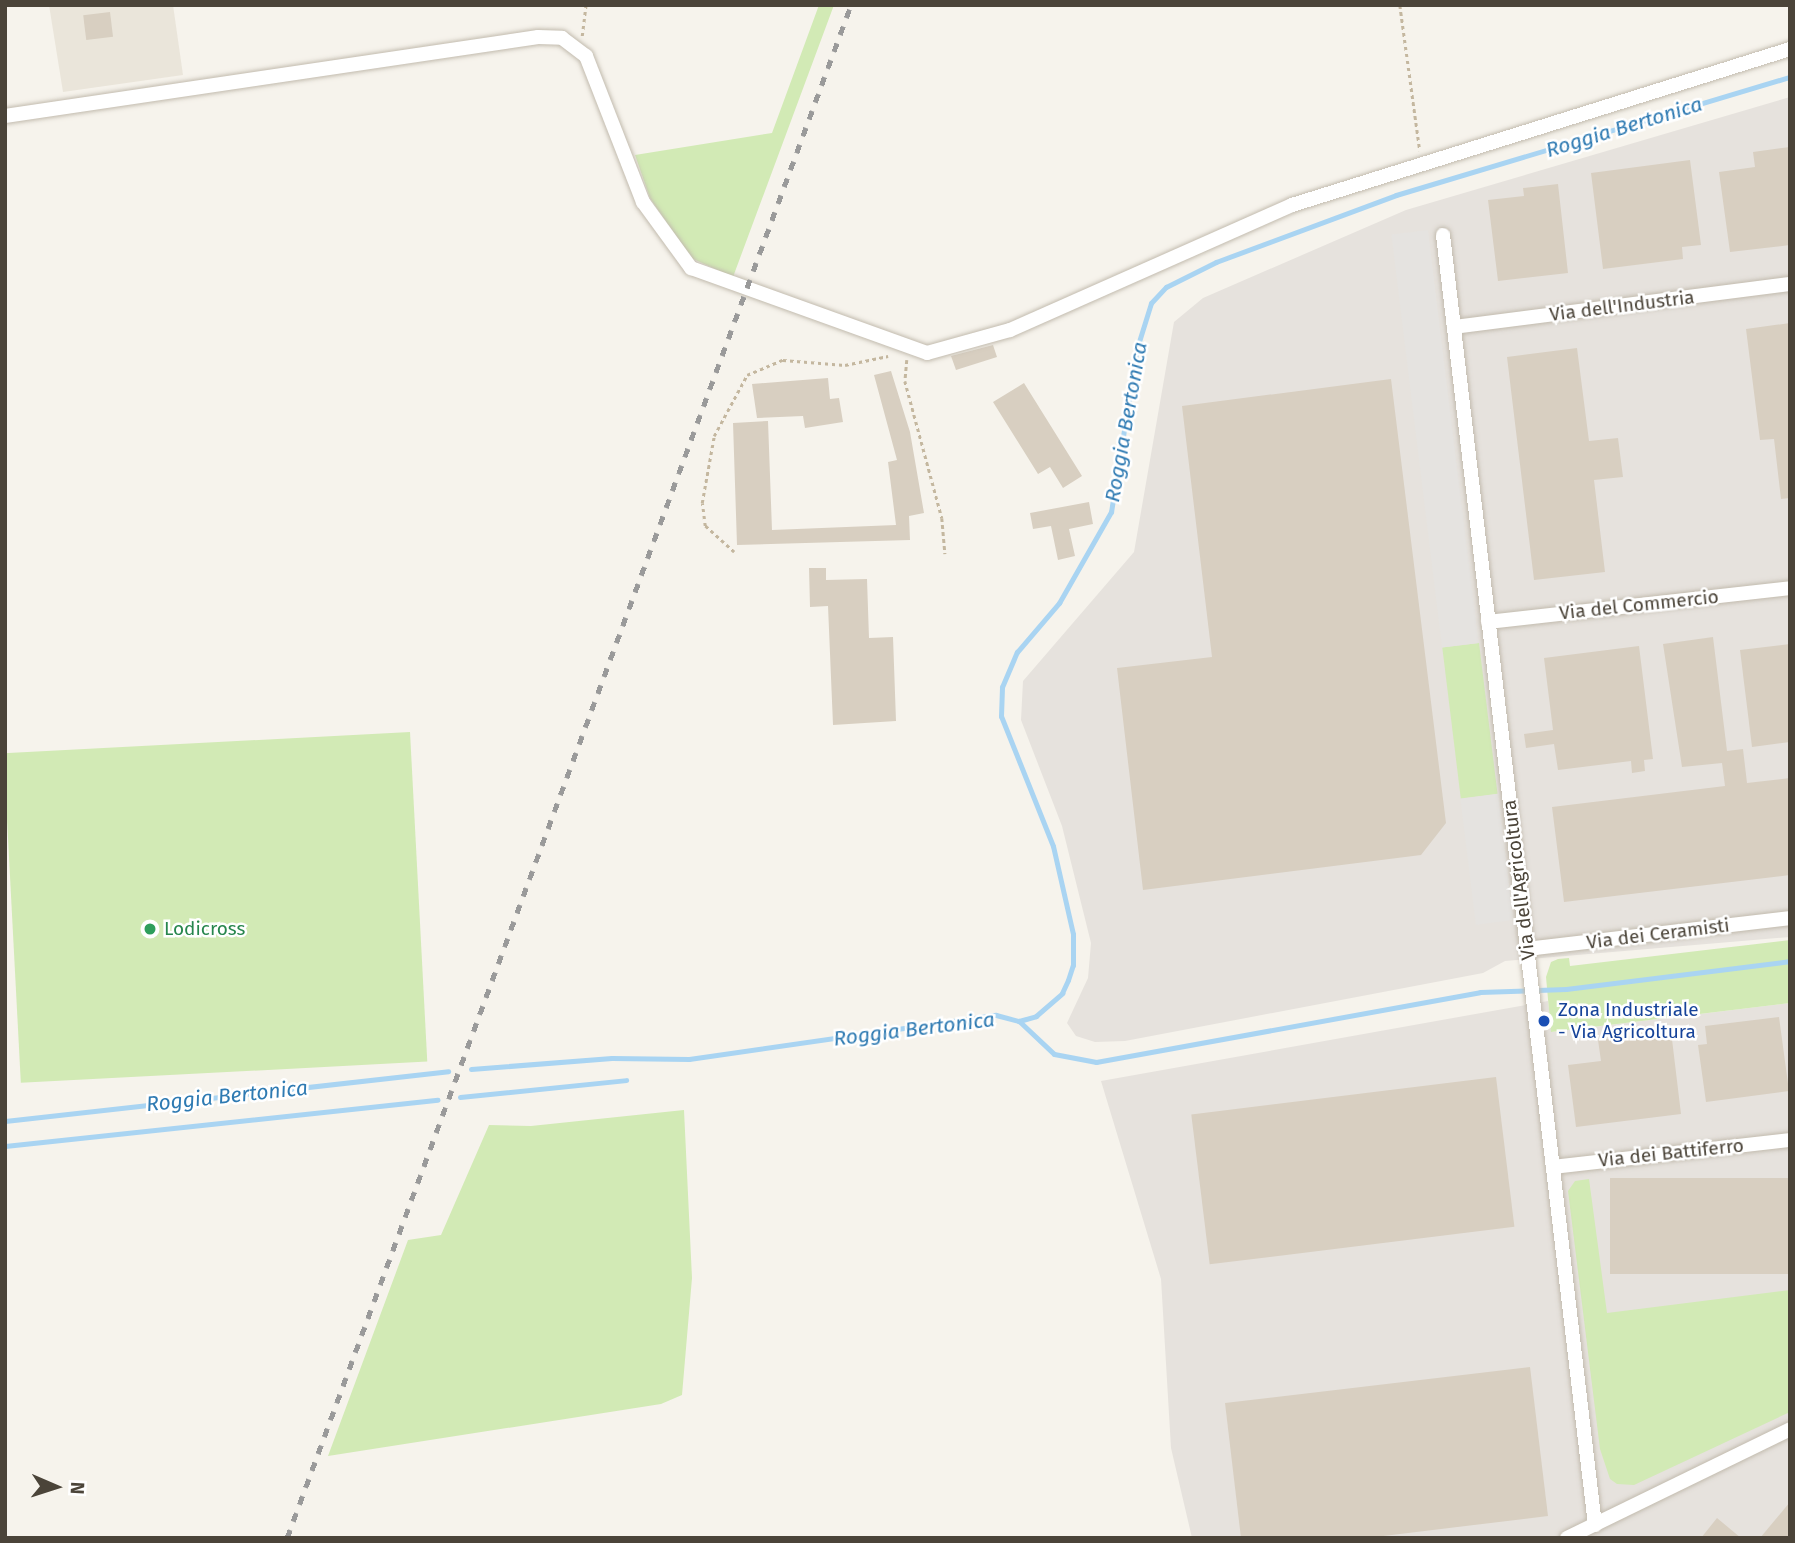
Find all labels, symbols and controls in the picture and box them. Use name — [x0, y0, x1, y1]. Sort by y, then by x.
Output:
water label: Roggia Bertonica — [1543, 91, 1705, 163]
street label: Via dell'Industria — [1548, 286, 1696, 326]
water label: Roggia Bertonica — [1100, 340, 1152, 504]
street label: Via del Commercio — [1558, 585, 1720, 625]
street label: Via dell'Agricoltura — [1498, 799, 1540, 961]
street label: Via dei Ceramisti — [1585, 914, 1731, 954]
place label: Lodicross — [164, 918, 245, 940]
marker: Lodicross — [142, 921, 158, 937]
place label: Zona Industriale - Via Agricoltura — [1558, 999, 1699, 1043]
water label: Roggia Bertonica — [832, 1007, 996, 1051]
marker: Zona Industriale - Via Agricoltura — [1536, 1013, 1552, 1029]
water label: Roggia Bertonica — [145, 1075, 309, 1117]
street label: Via dei Battiferro — [1597, 1134, 1745, 1172]
north arrow — [21, 1452, 91, 1522]
text: N — [66, 1481, 89, 1495]

